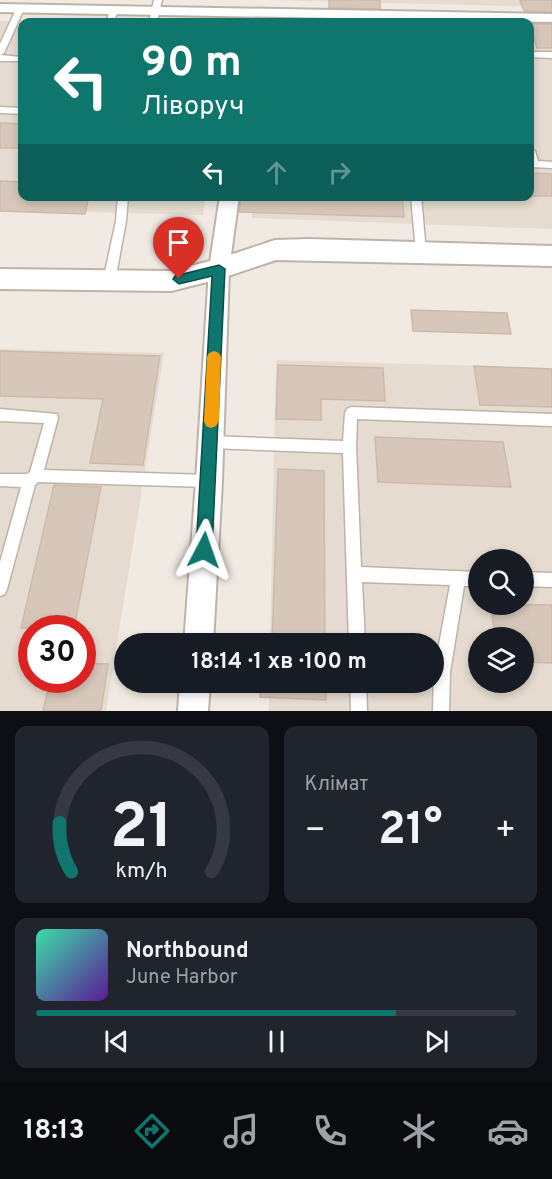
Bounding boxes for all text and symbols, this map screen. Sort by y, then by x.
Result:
text: 90 m [141,38,242,91]
icon: left [42,42,120,120]
text: Ліворуч [141,90,245,124]
icon: left [197,156,230,189]
icon: ahead [260,156,293,189]
icon: right [323,156,356,189]
pin [153,217,204,279]
icon: arrive [162,226,195,259]
position arrow [172,518,236,582]
map controls [468,549,534,693]
button: search [468,549,534,615]
speed limit sign: 30 [18,615,96,693]
button: layers [468,627,534,693]
text: 18:14 · 1 хв · 100 m [191,649,367,676]
text: Клімат [305,772,368,798]
text: 21 [110,791,173,870]
text: 21° [378,803,442,860]
text: − [305,811,326,853]
text: + [495,811,516,853]
text: km/h [116,858,168,885]
text: Northbound [126,938,249,965]
text: June Harbor [126,965,238,991]
icon: previous [100,1025,133,1058]
icon: pause [260,1025,293,1058]
icon: next [420,1025,453,1058]
icon: directions [131,1110,173,1152]
icon: music [220,1110,262,1152]
icon: phone [309,1110,351,1152]
icon: climate [398,1110,440,1152]
icon: car [487,1110,529,1152]
text: 18:13 [23,1114,85,1148]

